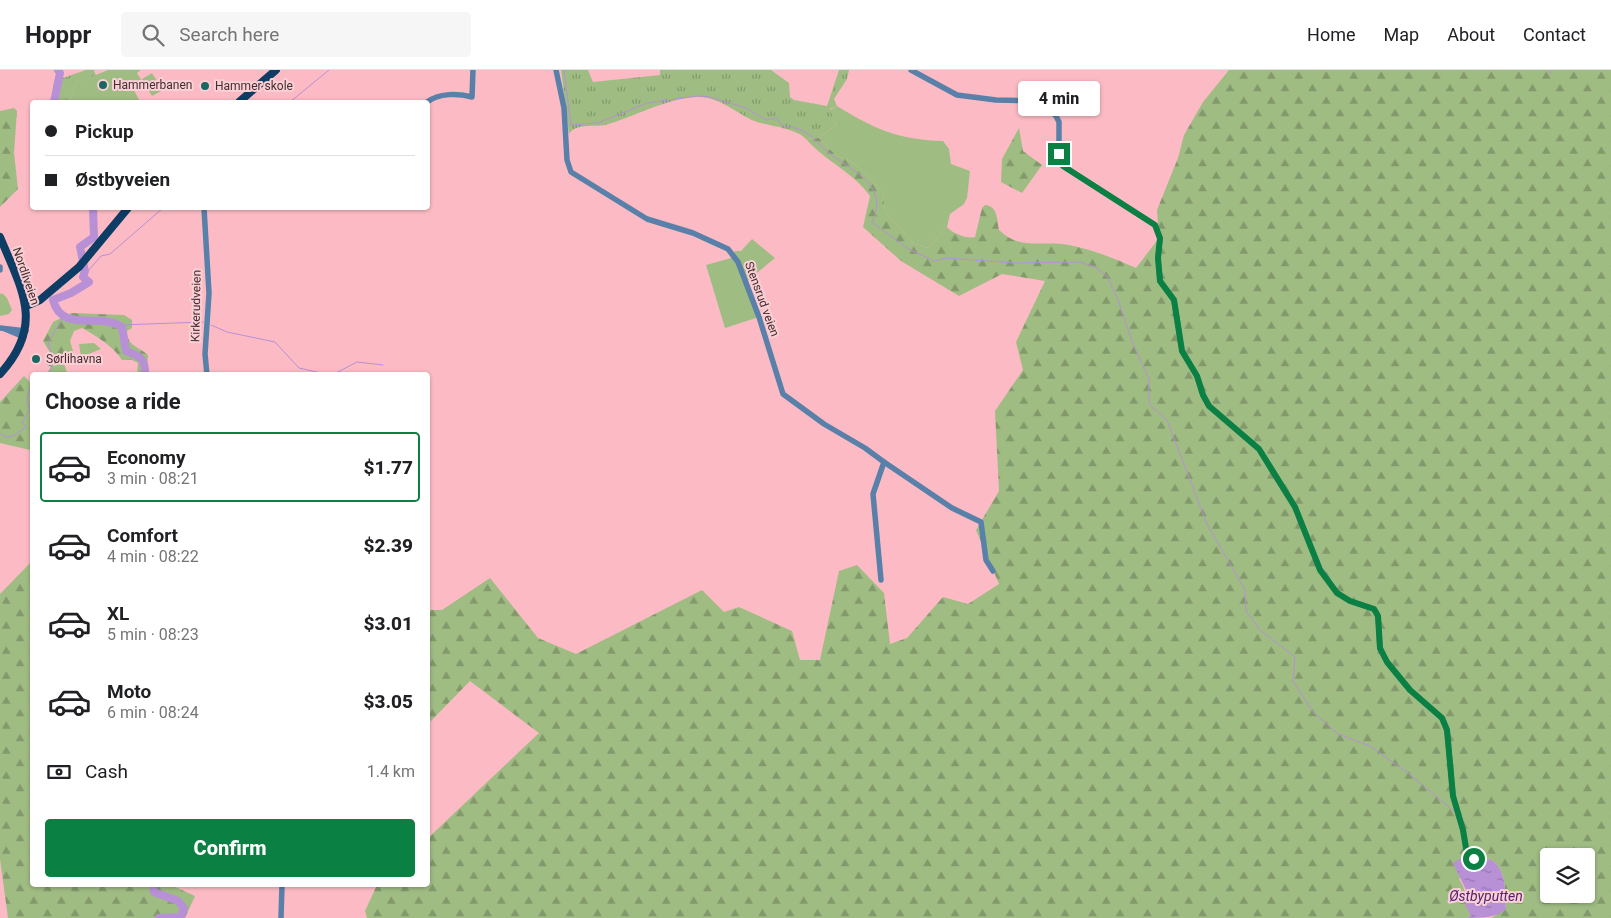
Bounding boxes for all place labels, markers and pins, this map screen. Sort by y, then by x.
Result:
place label: Hammerbanen [113,78,192,92]
marker: Hammerbanen [97,79,109,91]
place label: Hammer skole [215,79,293,93]
marker: Hammer skole [199,80,211,92]
place label: Sørlihavna [46,352,102,366]
marker: Sørlihavna [30,353,42,365]

